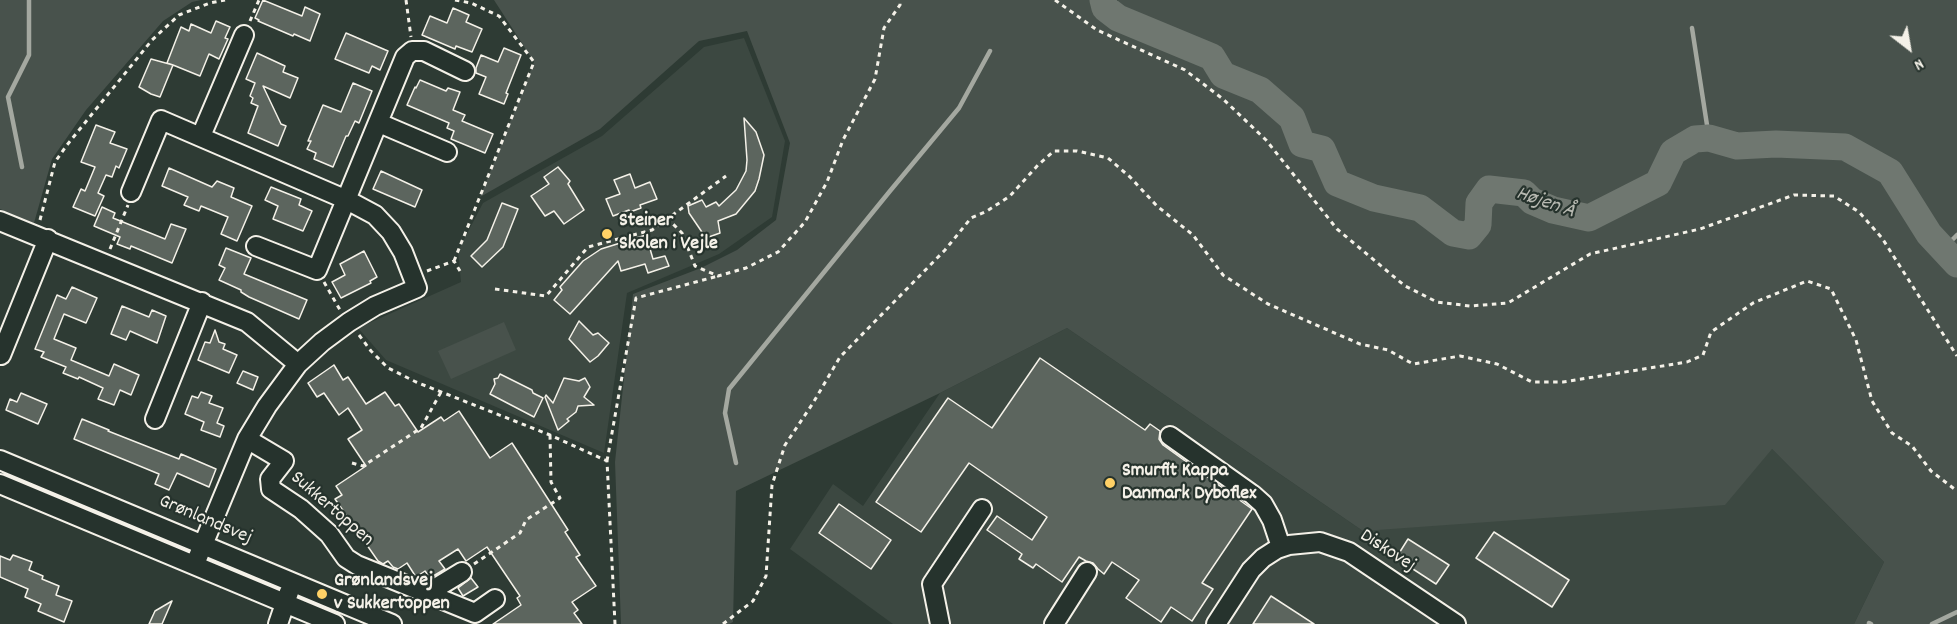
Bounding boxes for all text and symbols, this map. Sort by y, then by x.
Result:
north arrow [1879,18,1939,78]
text: N [1909,52,1928,76]
water label: Højen Å [1512,182,1578,226]
place label: Steiner Skolen i Vejle [619,210,718,257]
marker: Steiner Skolen i Vejle [600,227,614,241]
place label: Smurfit Kappa Danmark Dyboflex [1122,460,1256,507]
street label: Sukkertoppen [284,467,378,553]
marker: Smurfit Kappa Danmark Dyboflex [1103,476,1117,490]
street label: Grønlandsvej [155,491,255,551]
street label: Diskovej [1355,525,1419,579]
place label: Grønlandsvej v Sukkertoppen [334,570,450,617]
marker: Grønlandsvej v Sukkertoppen [315,587,329,601]

